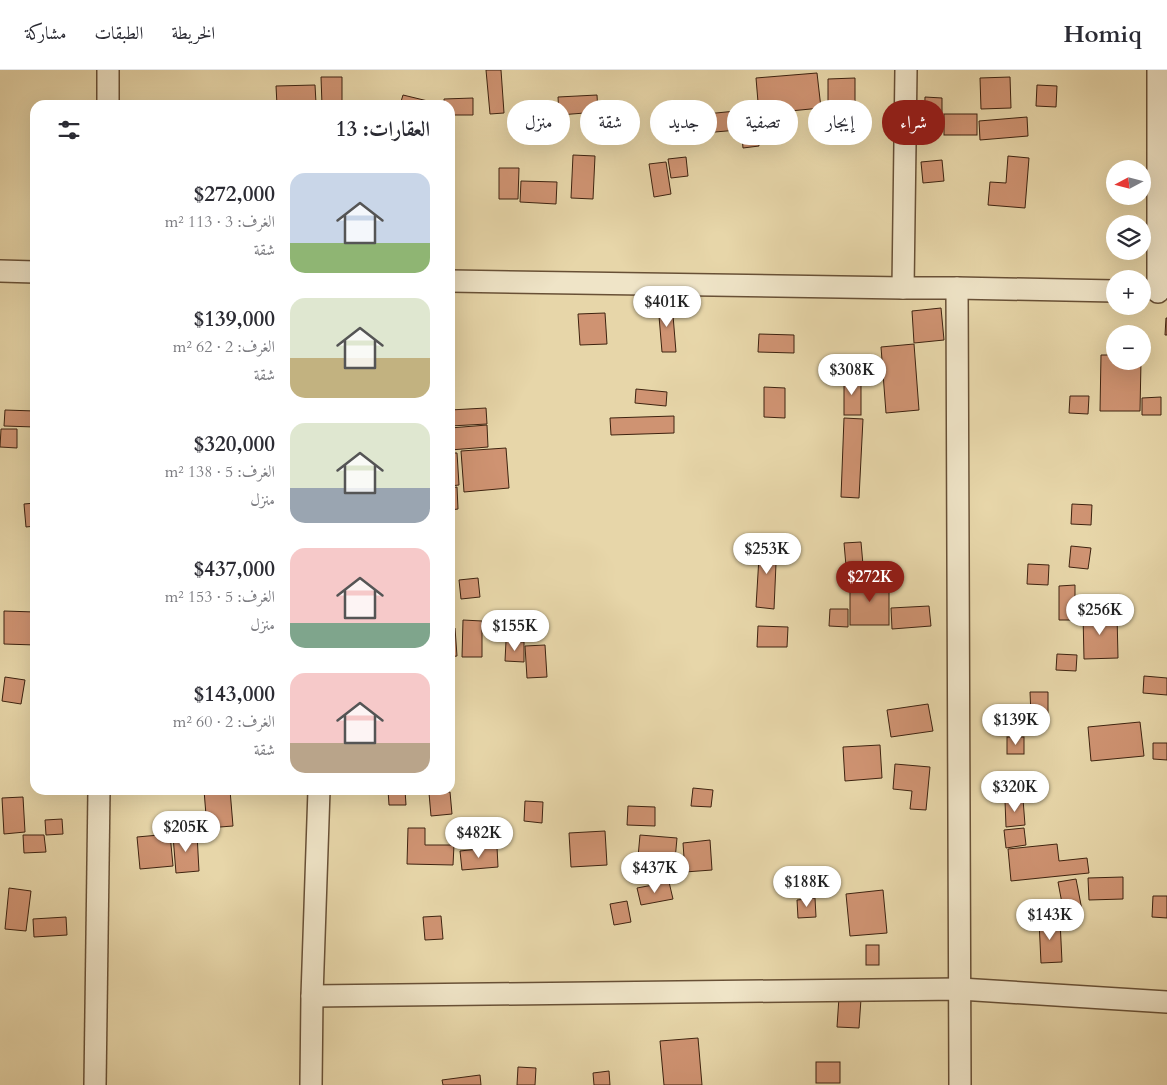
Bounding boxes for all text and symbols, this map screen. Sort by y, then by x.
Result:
text: Homiq [1063,18,1142,51]
text: مشاركة [25,21,66,46]
text: الطبقات [94,21,143,46]
text: الخريطة [171,21,215,46]
chip: منزل [507,100,570,145]
chip: شقة [580,100,640,145]
chip: جديد [650,100,717,145]
chip: تصفية [727,100,798,145]
chip: إيجار [808,100,872,145]
chip: شراء [882,100,945,145]
text: العقارات: 13 [336,115,430,144]
icon: filters [55,116,83,144]
north arrow [1106,160,1151,205]
map controls [1106,160,1151,370]
text: $272,000 [194,180,275,209]
icon: home [330,193,390,253]
text: الغرف: 3 · 113 m² [165,211,275,233]
button: layers [1106,215,1151,260]
text: شقة [254,239,275,261]
button: + [1106,270,1151,315]
pin: $401K [632,286,702,328]
text: $401K [644,291,690,313]
text: $139,000 [194,305,275,334]
icon: home [330,318,390,378]
button: − [1106,325,1151,370]
text: الغرف: 2 · 62 m² [173,336,275,358]
pin: $308K [817,354,887,396]
text: $308K [829,359,875,381]
text: شقة [254,364,275,386]
text: $320,000 [194,430,275,459]
icon: home [330,443,390,503]
text: الغرف: 5 · 138 m² [165,461,275,483]
text: منزل [250,489,275,511]
pin: $253K [732,532,802,575]
text: $253K [744,538,790,560]
text: $437,000 [194,555,275,584]
pin: $272K [835,560,905,603]
text: $272K [847,566,893,588]
icon: home [330,568,390,628]
text: الغرف: 5 · 153 m² [165,586,275,608]
pin: $256K [1065,594,1135,636]
text: $256K [1077,599,1123,621]
pin: $155K [480,610,550,652]
text: منزل [250,614,275,636]
text: $155K [492,615,538,637]
text: $143,000 [194,680,275,709]
icon: home [330,693,390,753]
pin: $139K [981,704,1051,746]
text: $139K [993,709,1039,731]
text: الغرف: 2 · 60 m² [173,711,275,733]
text: شقة [254,739,275,761]
pin: $320K [980,770,1050,813]
text: $320K [992,776,1038,798]
pin: $205K [151,810,221,853]
text: $205K [163,816,209,838]
pin: $482K [444,816,514,859]
text: $482K [456,822,502,844]
pin: $437K [620,852,690,894]
text: $437K [632,857,678,879]
pin: $188K [772,866,842,908]
text: $188K [784,871,830,893]
pin: $143K [1015,898,1085,941]
text: $143K [1027,904,1073,926]

